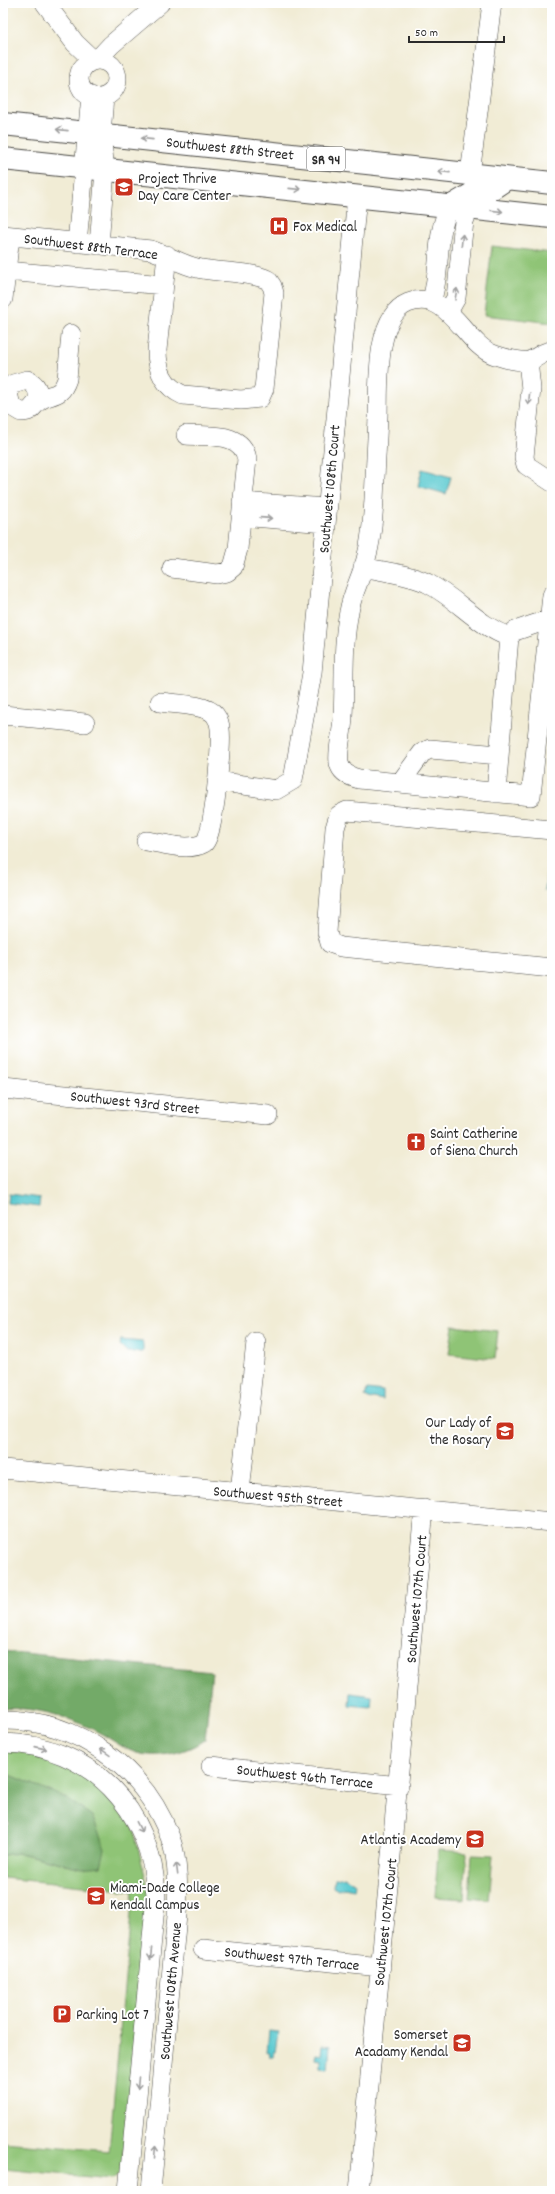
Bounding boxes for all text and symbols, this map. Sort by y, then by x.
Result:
scale bar [409,18,504,44]
text: 50 m [415,25,438,42]
one-way arrow [56,127,69,134]
street label: Southwest 88th Street [165,132,295,168]
one-way arrow [141,136,154,143]
road number: SR 94 [307,147,345,171]
one-way arrow [438,168,451,175]
place label: Project Thrive Day Care Center [138,169,231,208]
school or university icon: Project Thrive Day Care Center [113,176,135,198]
one-way arrow [288,186,301,193]
one-way arrow [490,207,503,215]
hospital icon: Fox Medical [268,215,290,237]
place label: Fox Medical [293,217,358,239]
street label: Southwest 88th Terrace [22,229,159,267]
one-way arrow [458,234,466,247]
one-way arrow [452,288,460,301]
one-way arrow [526,392,533,405]
street label: Southwest 108th Court [314,424,348,554]
one-way arrow [259,514,272,522]
street label: Southwest 93rd Street [69,1086,201,1122]
place label: Saint Catherine of Siena Church [430,1124,518,1163]
church icon: Saint Catherine of Siena Church [405,1131,427,1153]
place label: Our Lady of the Rosary [425,1413,492,1452]
school or university icon: Our Lady of the Rosary [494,1420,516,1442]
street label: Southwest 95th Street [212,1481,344,1515]
street label: Southwest 107th Court [401,1534,435,1664]
one-way arrow [35,1745,48,1753]
one-way arrow [100,1748,111,1756]
street label: Southwest 96th Terrace [235,1760,375,1796]
one-way arrow [136,1820,143,1832]
school or university icon: Atlantis Academy [464,1828,486,1850]
place label: Atlantis Academy [360,1830,462,1852]
street label: Southwest 107th Court [369,1857,405,1987]
one-way arrow [173,1863,180,1876]
place label: Miami-Dade College Kendall Campus [110,1878,220,1917]
school or university icon: Miami-Dade College Kendall Campus [85,1885,107,1907]
street label: Southwest 108th Avenue [155,1921,189,2061]
street label: Southwest 97th Terrace [223,1942,361,1978]
one-way arrow [147,1947,155,1960]
parking icon: Parking Lot 7 [51,2003,73,2025]
place label: Parking Lot 7 [76,2005,149,2027]
place label: Somerset Acadamy Kendal [355,2025,448,2064]
school or university icon: Somerset Acadamy Kendal [451,2032,473,2054]
one-way arrow [135,2076,142,2089]
one-way arrow [151,2146,158,2159]

